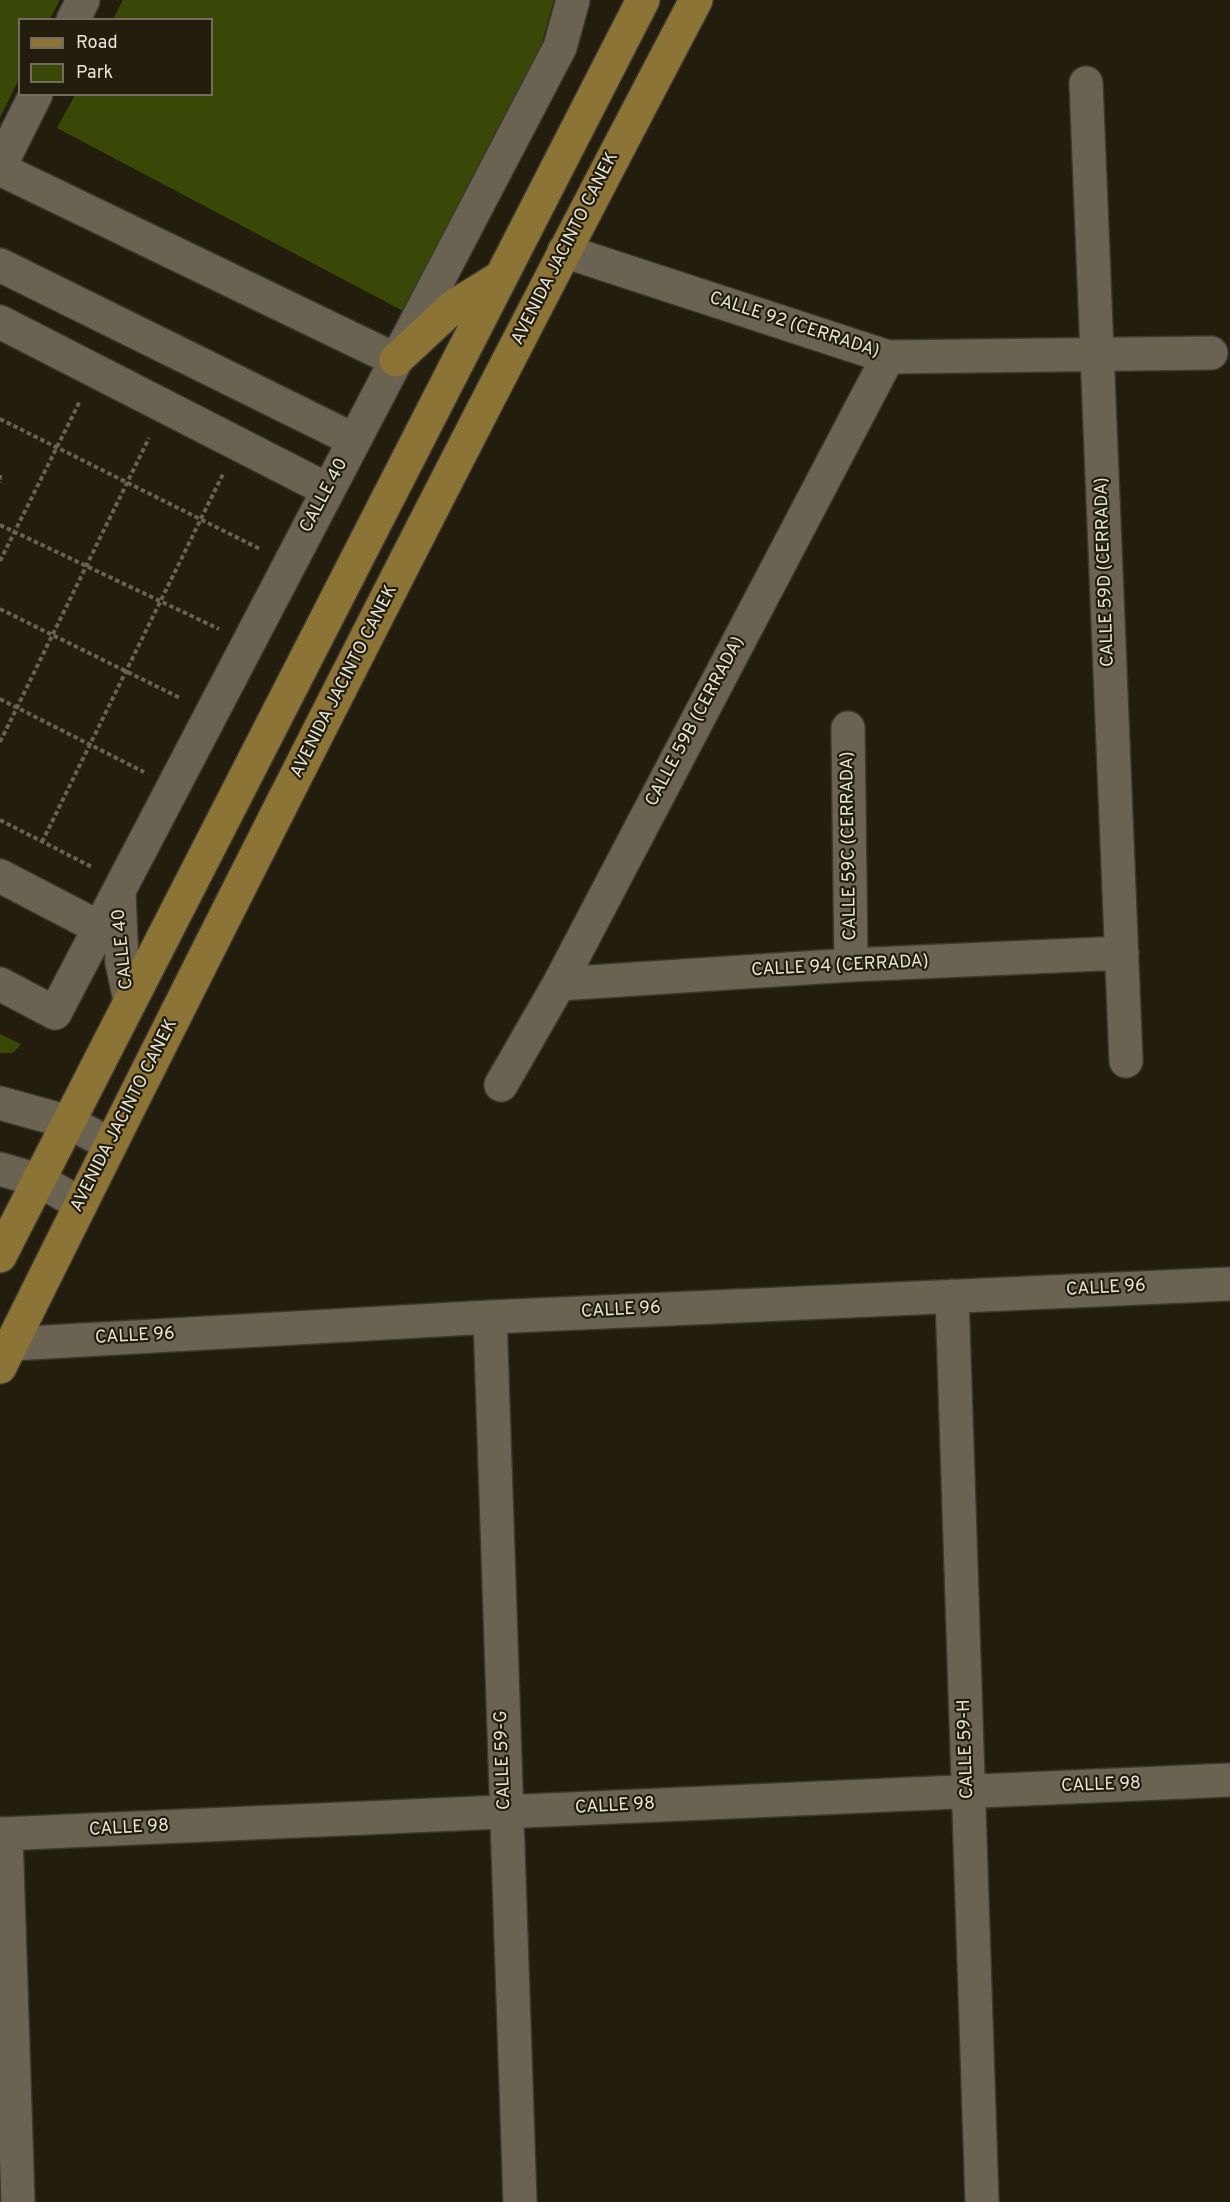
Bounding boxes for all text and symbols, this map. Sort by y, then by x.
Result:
legend [18,18,213,96]
text: Road [76,32,118,55]
text: Park [76,62,113,85]
street label: AVENIDA JACINTO CANEK [508,149,624,349]
street label: CALLE 92 (CERRADA) [706,288,882,364]
street label: CALLE 40 [296,455,354,537]
street label: CALLE 59D (CERRADA) [1092,477,1120,667]
street label: AVENIDA JACINTO CANEK [287,582,403,782]
street label: CALLE 59B (CERRADA) [642,633,750,811]
street label: CALLE 59C (CERRADA) [838,751,862,941]
street label: CALLE 40 [109,908,139,990]
street label: CALLE 94 (CERRADA) [751,952,929,982]
street label: AVENIDA JACINTO CANEK [67,1016,183,1216]
street label: CALLE 96 [1066,1276,1146,1302]
street label: CALLE 96 [581,1298,661,1324]
street label: CALLE 96 [95,1324,175,1350]
street label: CALLE 59-H [954,1699,980,1799]
street label: CALLE 59-G [491,1710,517,1810]
street label: CALLE 98 [1061,1774,1141,1798]
street label: CALLE 98 [574,1794,656,1820]
street label: CALLE 98 [88,1816,170,1842]

